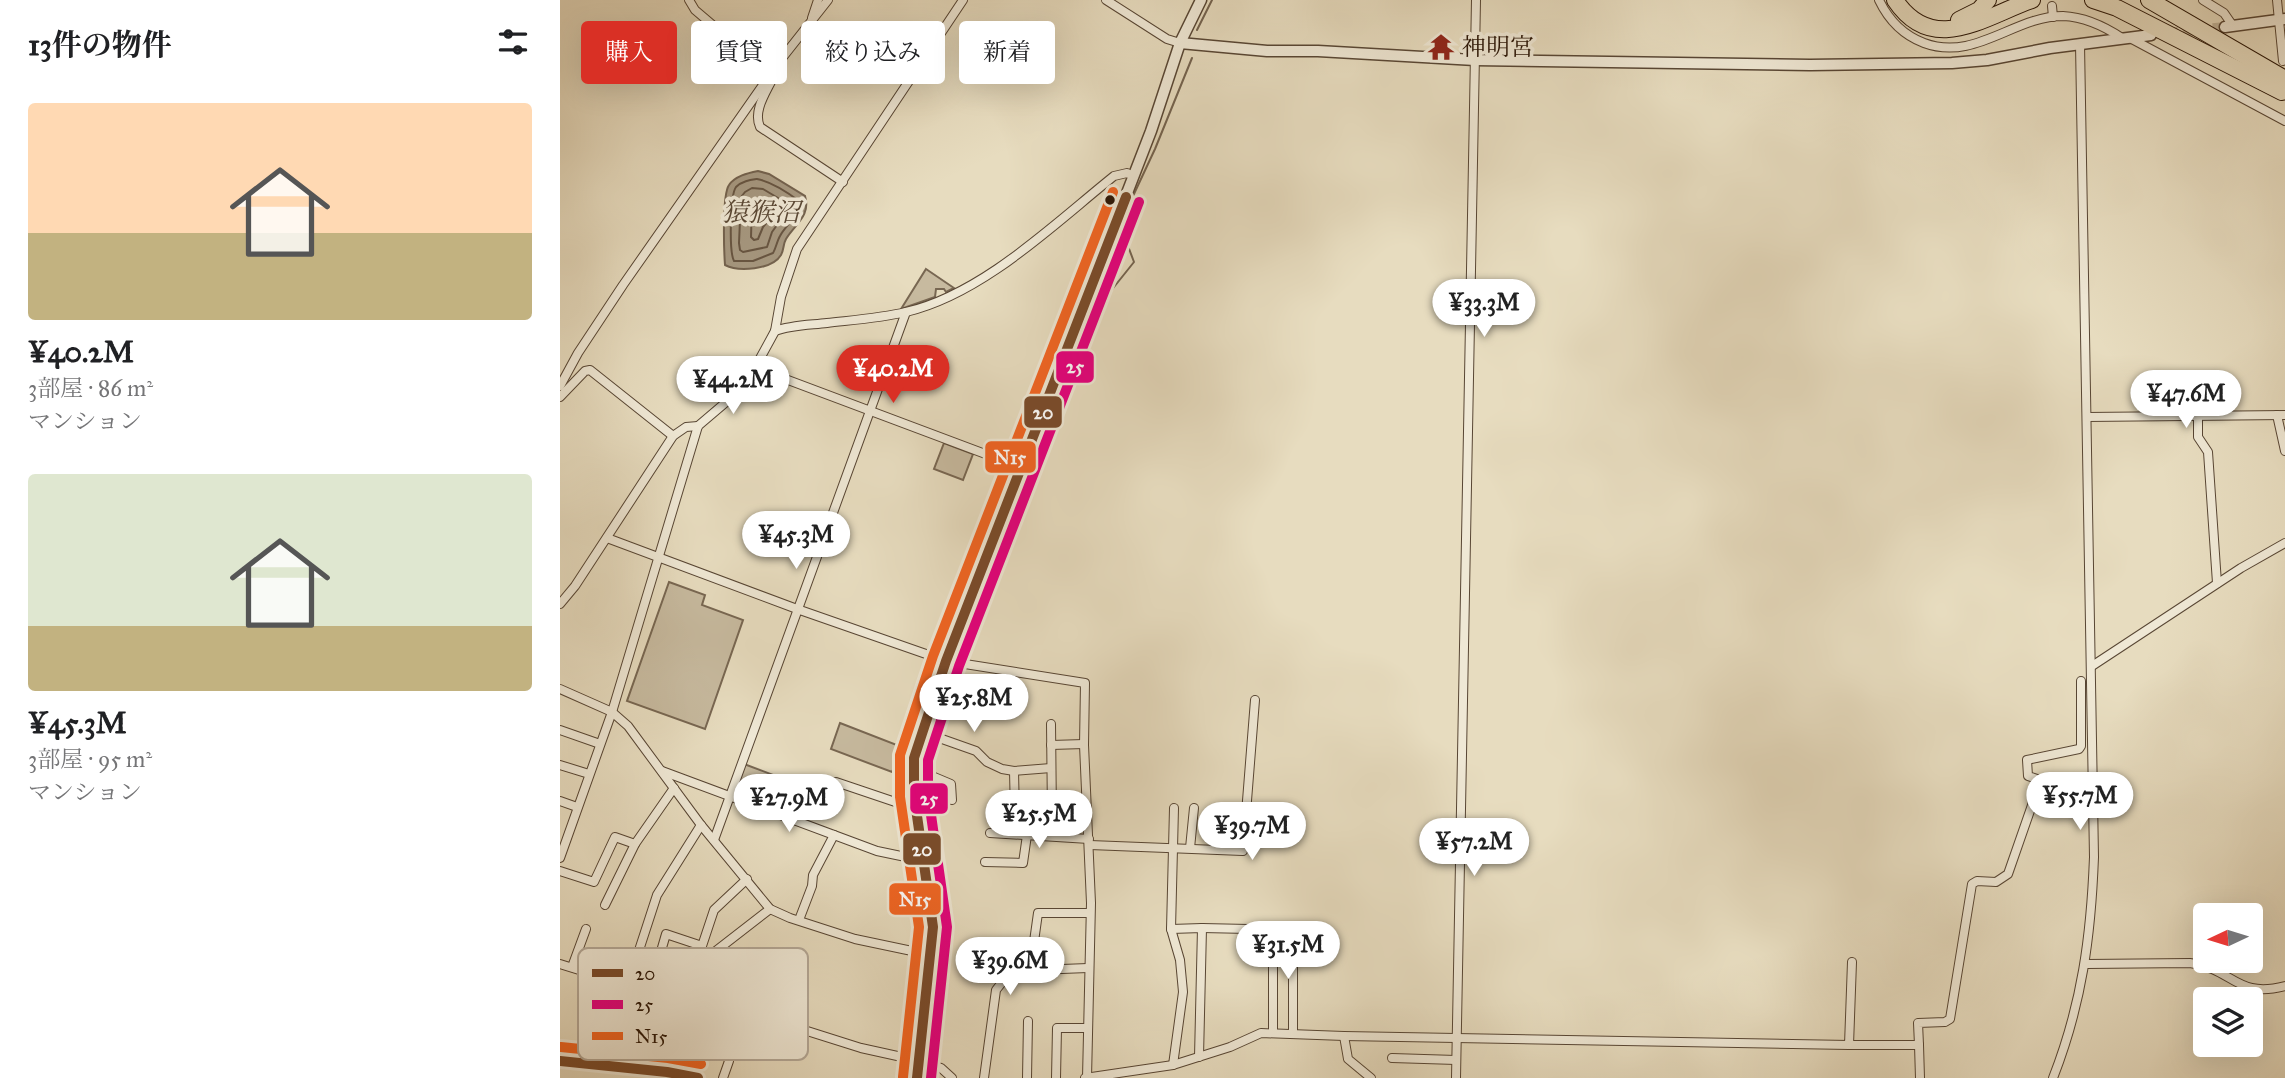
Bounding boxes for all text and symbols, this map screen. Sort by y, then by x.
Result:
chip: 購入 [581,21,677,84]
chip: 賃貸 [691,21,787,84]
chip: 絞り込み [801,21,945,84]
chip: 新着 [959,21,1055,84]
icon: filters [494,23,532,61]
text: 13件の物件 [28,27,172,63]
temple icon: 神明宮 [1426,32,1456,62]
place label: 神明宮 [1462,32,1534,62]
icon: home [217,149,343,275]
unlabelled marker [1103,193,1117,207]
water label: 猿猴沼 [722,196,804,228]
pin: ¥33.3M [1427,280,1541,339]
text: ¥33.3M [1448,288,1520,316]
text: ¥40.2M [28,334,134,370]
pin: ¥40.2M [836,346,950,405]
line badge: 25 [1055,350,1095,384]
text: ¥40.2M [852,354,934,382]
text: 25 [1066,355,1084,378]
pin: ¥44.2M [676,356,790,416]
text: ¥44.2M [692,365,774,393]
pin: ¥47.6M [2129,370,2243,430]
text: 3部屋 · 86 m² [28,374,153,402]
text: ¥47.6M [2146,379,2226,407]
line badge: 20 [1023,395,1063,429]
text: 20 [1033,401,1053,424]
text: マンション [28,407,142,435]
line badge: N15 [984,440,1037,474]
text: N15 [994,446,1026,469]
pin: ¥45.3M [739,512,853,571]
icon: home [217,520,343,646]
text: ¥45.3M [758,520,834,548]
pin: ¥25.8M [917,674,1031,734]
text: ¥25.8M [935,683,1013,711]
text: ¥45.3M [28,705,127,741]
text: 3部屋 · 95 m² [28,745,152,773]
pin: ¥55.7M [2023,772,2137,832]
pin: ¥27.9M [732,774,846,834]
text: マンション [28,778,142,806]
text: ¥55.7M [2042,781,2118,809]
line badge: 25 [909,782,949,815]
text: ¥27.9M [750,783,828,811]
text: 25 [920,787,938,810]
pin: ¥25.5M [982,790,1096,850]
text: ¥25.5M [1001,799,1077,827]
pin: ¥39.7M [1195,802,1309,862]
text: ¥39.7M [1214,811,1290,839]
pin: ¥57.2M [1417,818,1531,878]
text: ¥57.2M [1435,827,1513,855]
line badge: 20 [902,832,942,866]
text: 20 [912,838,932,861]
line badge: N15 [888,882,942,916]
text: N15 [899,888,931,911]
north arrow [2193,903,2263,973]
map controls [2193,903,2263,1057]
pin: ¥31.5M [1231,922,1345,981]
text: ¥31.5M [1252,930,1324,958]
pin: ¥39.6M [953,937,1067,997]
text: ¥39.6M [972,946,1048,974]
legend [578,948,808,1060]
text: 20 [635,962,655,985]
button: layers [2193,987,2263,1057]
text: 25 [635,993,653,1016]
text: N15 [635,1025,667,1048]

